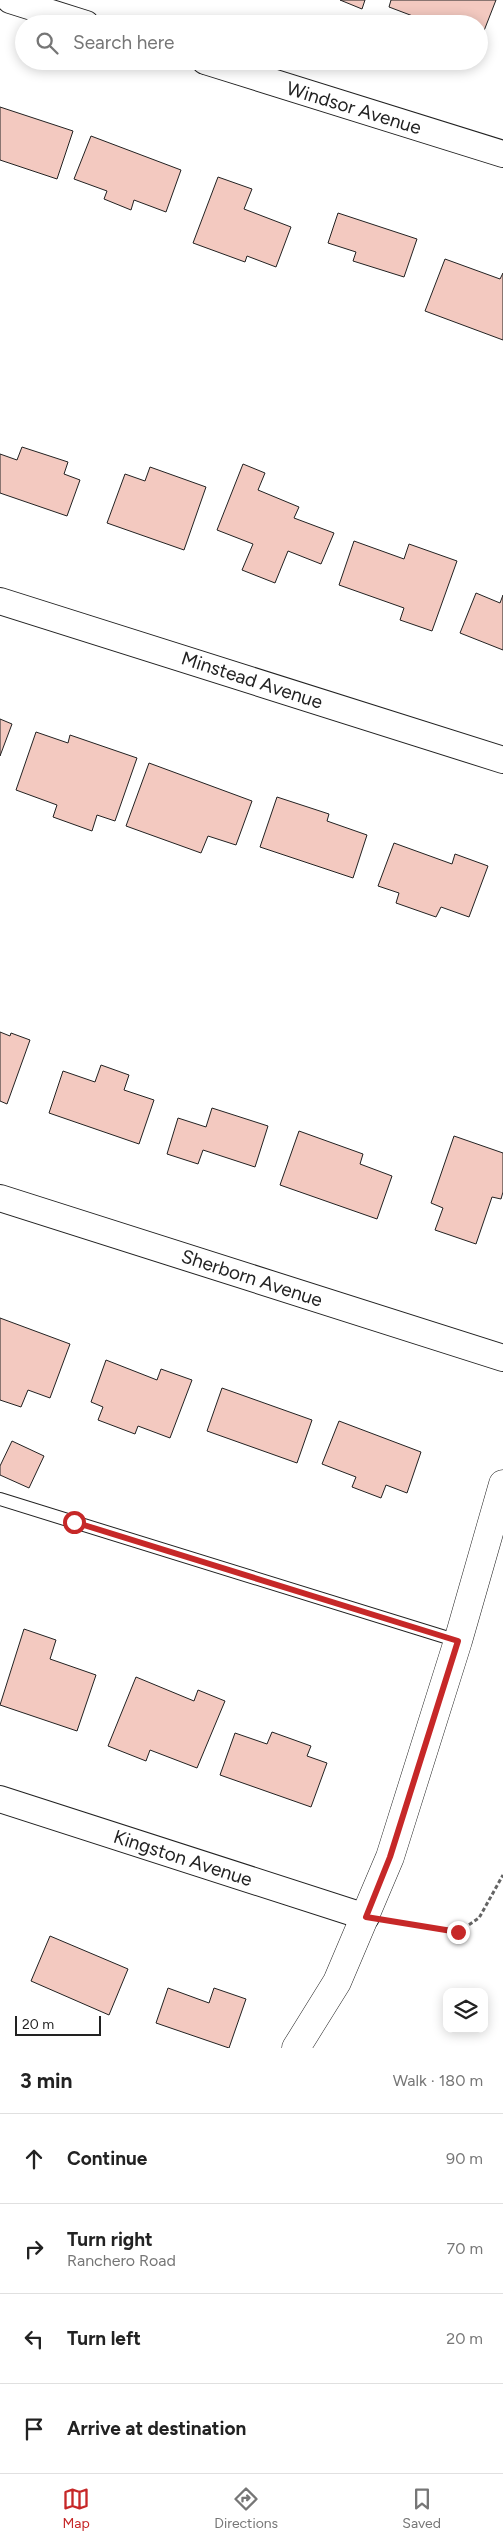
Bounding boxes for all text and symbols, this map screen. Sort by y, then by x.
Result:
search box [15,15,488,70]
icon: search [33,29,61,57]
text: Search here [73,31,175,54]
street label: Windsor Avenue [284,77,424,139]
street label: Minstead Avenue [178,646,326,714]
street label: Sherborn Avenue [178,1244,326,1312]
route start [63,1511,86,1534]
street label: Kingston Avenue [111,1825,255,1891]
route end [447,1921,470,1944]
map controls [443,1988,488,2033]
button: layers [443,1988,488,2033]
scale bar [15,2013,101,2036]
text: 20 m [22,2016,54,2033]
text: 3 min [20,2068,72,2093]
text: Walk · 180 m [393,2071,483,2090]
icon: ahead [20,2145,48,2173]
text: Continue [67,2147,147,2170]
text: 90 m [446,2149,483,2168]
text: Turn right [67,2228,153,2251]
icon: right [20,2235,48,2263]
text: 70 m [447,2239,483,2258]
text: Ranchero Road [67,2251,176,2270]
icon: left [20,2325,48,2353]
text: Turn left [67,2327,141,2350]
text: 20 m [446,2329,483,2348]
icon: arrive [20,2415,48,2443]
text: Arrive at destination [67,2417,246,2440]
tab: Map [62,2485,90,2532]
tab: Directions [214,2485,278,2532]
tab: Saved [402,2485,441,2532]

